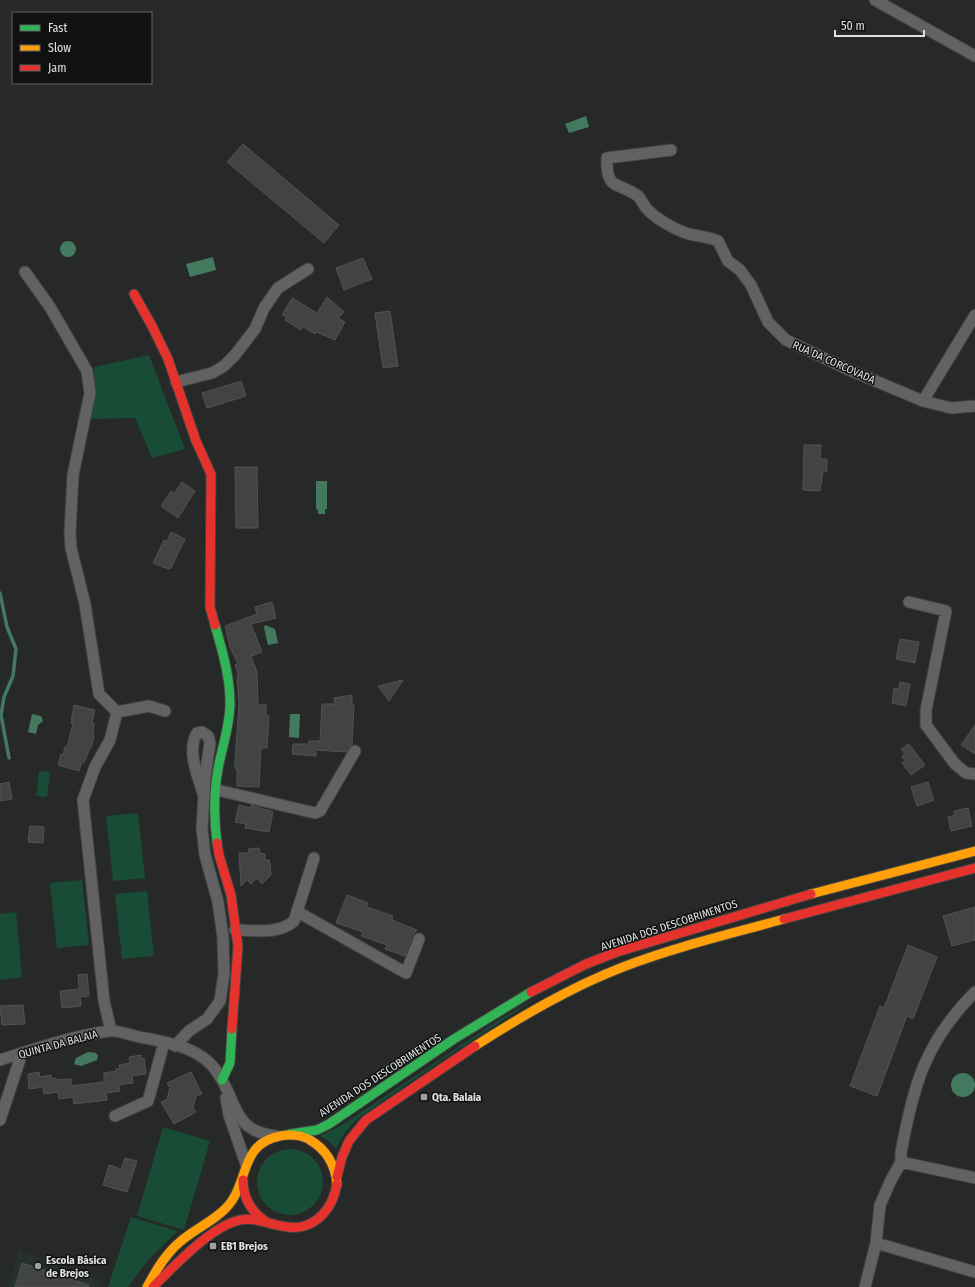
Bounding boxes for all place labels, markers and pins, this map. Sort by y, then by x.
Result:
place label: Qta. Balaia [432,1091,482,1104]
marker: Qta. Balaia [419,1092,429,1102]
place label: EB1 Brejos [221,1240,268,1253]
marker: EB1 Brejos [208,1241,218,1251]
place label: Escola Básica de Brejos [46,1254,107,1280]
marker: Escola Básica de Brejos [33,1261,43,1271]

